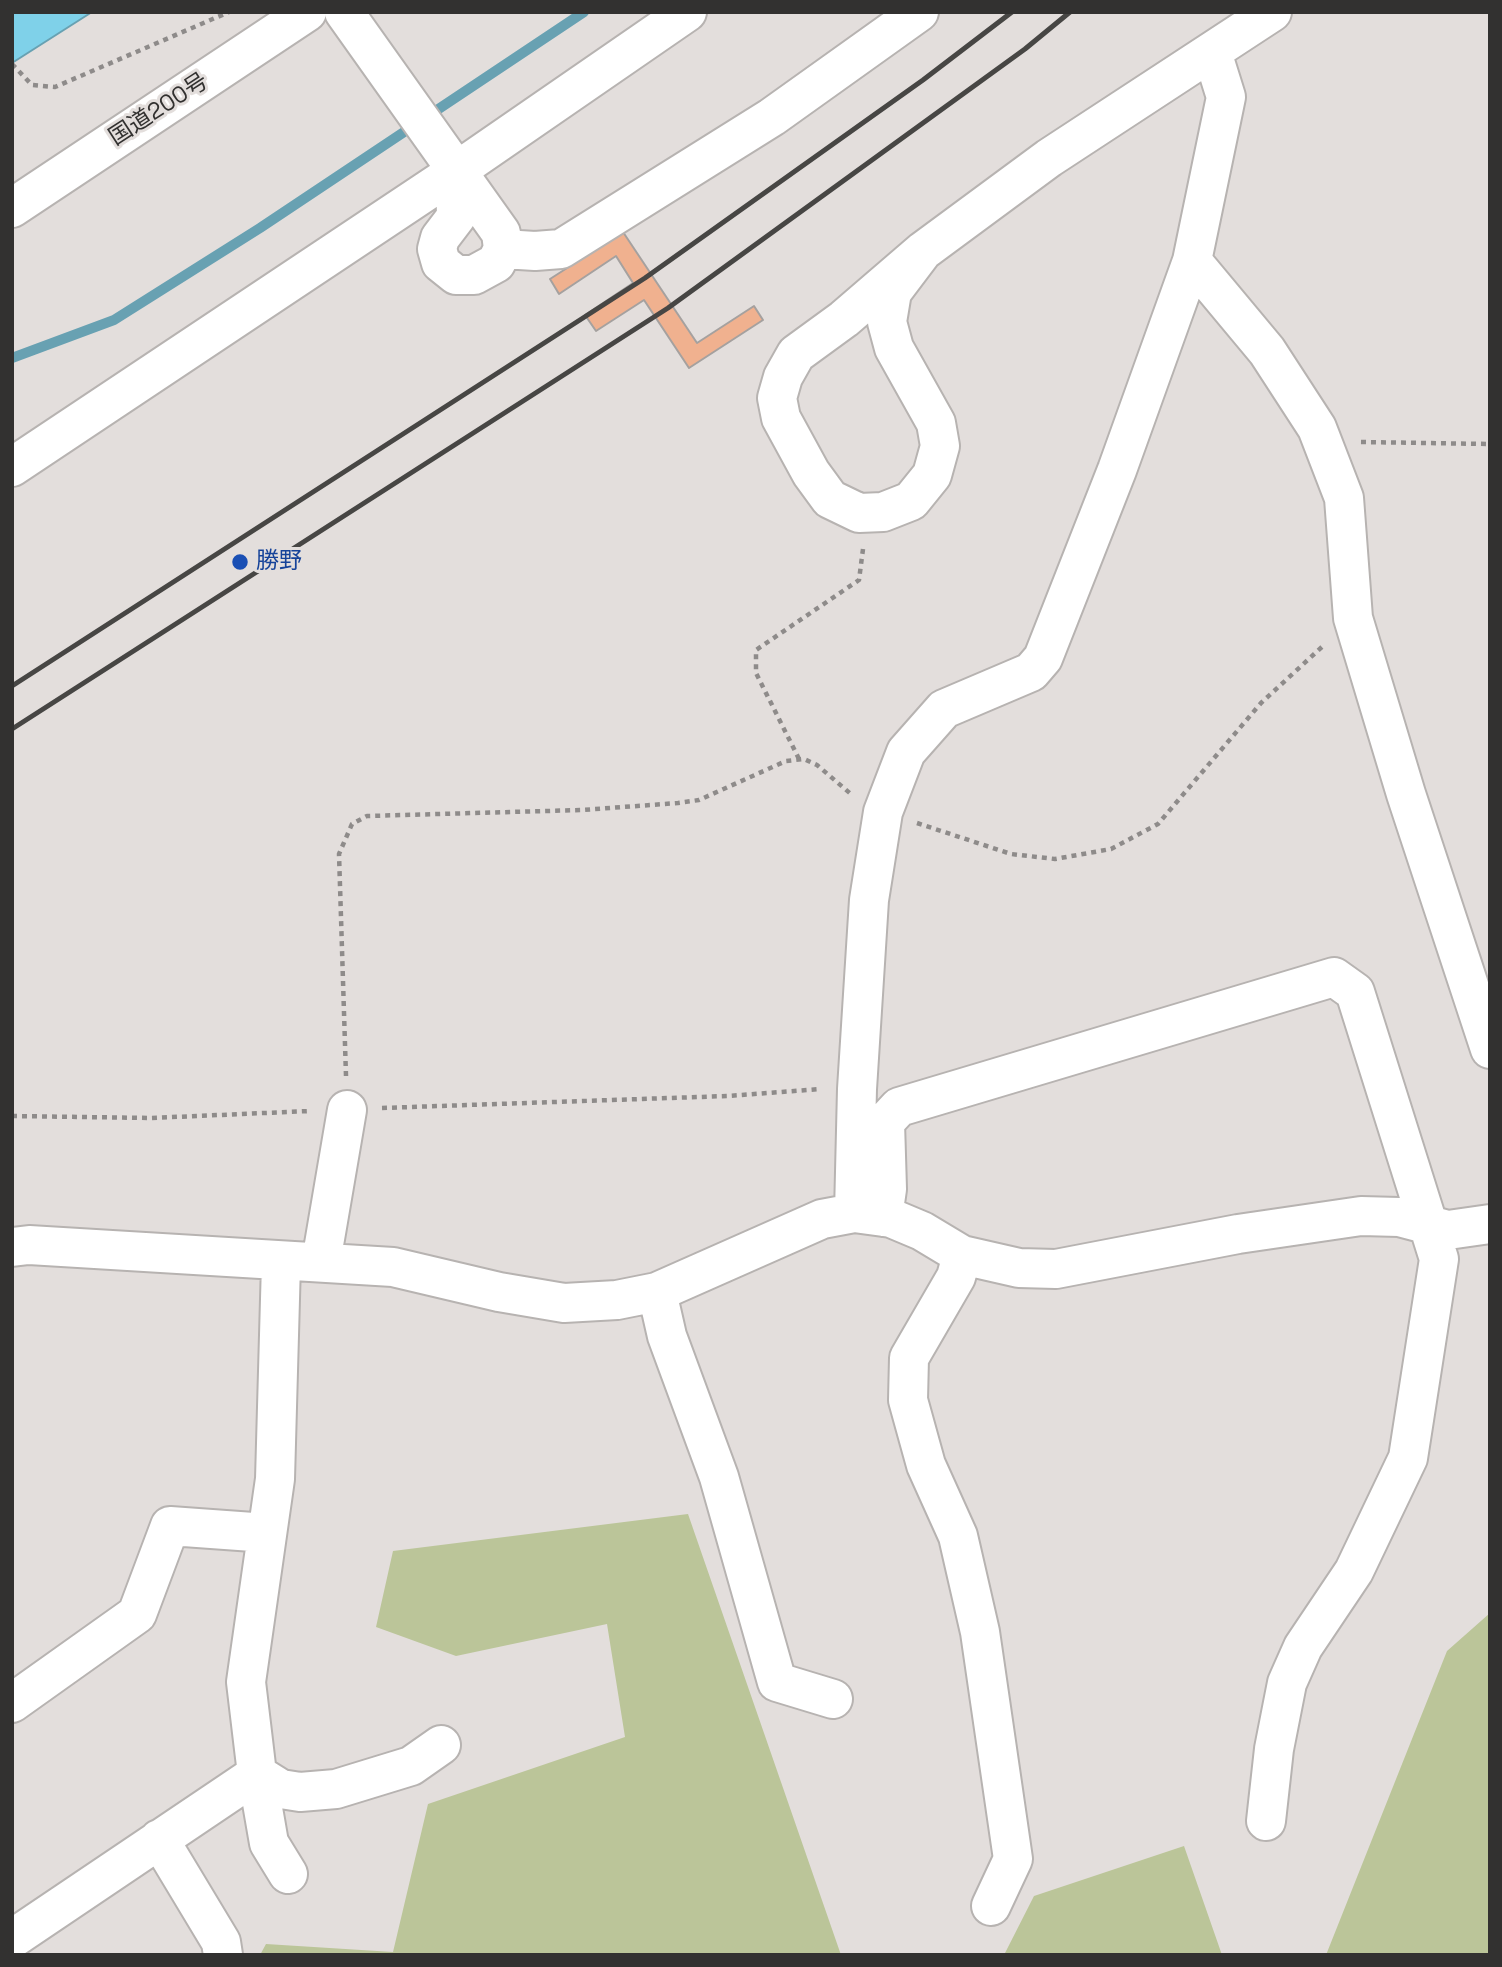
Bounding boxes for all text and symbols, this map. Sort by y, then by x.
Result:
street label: 国道200号 [104,68,214,152]
place label: 勝野 [256,548,302,576]
marker: 勝野 [230,552,250,572]

